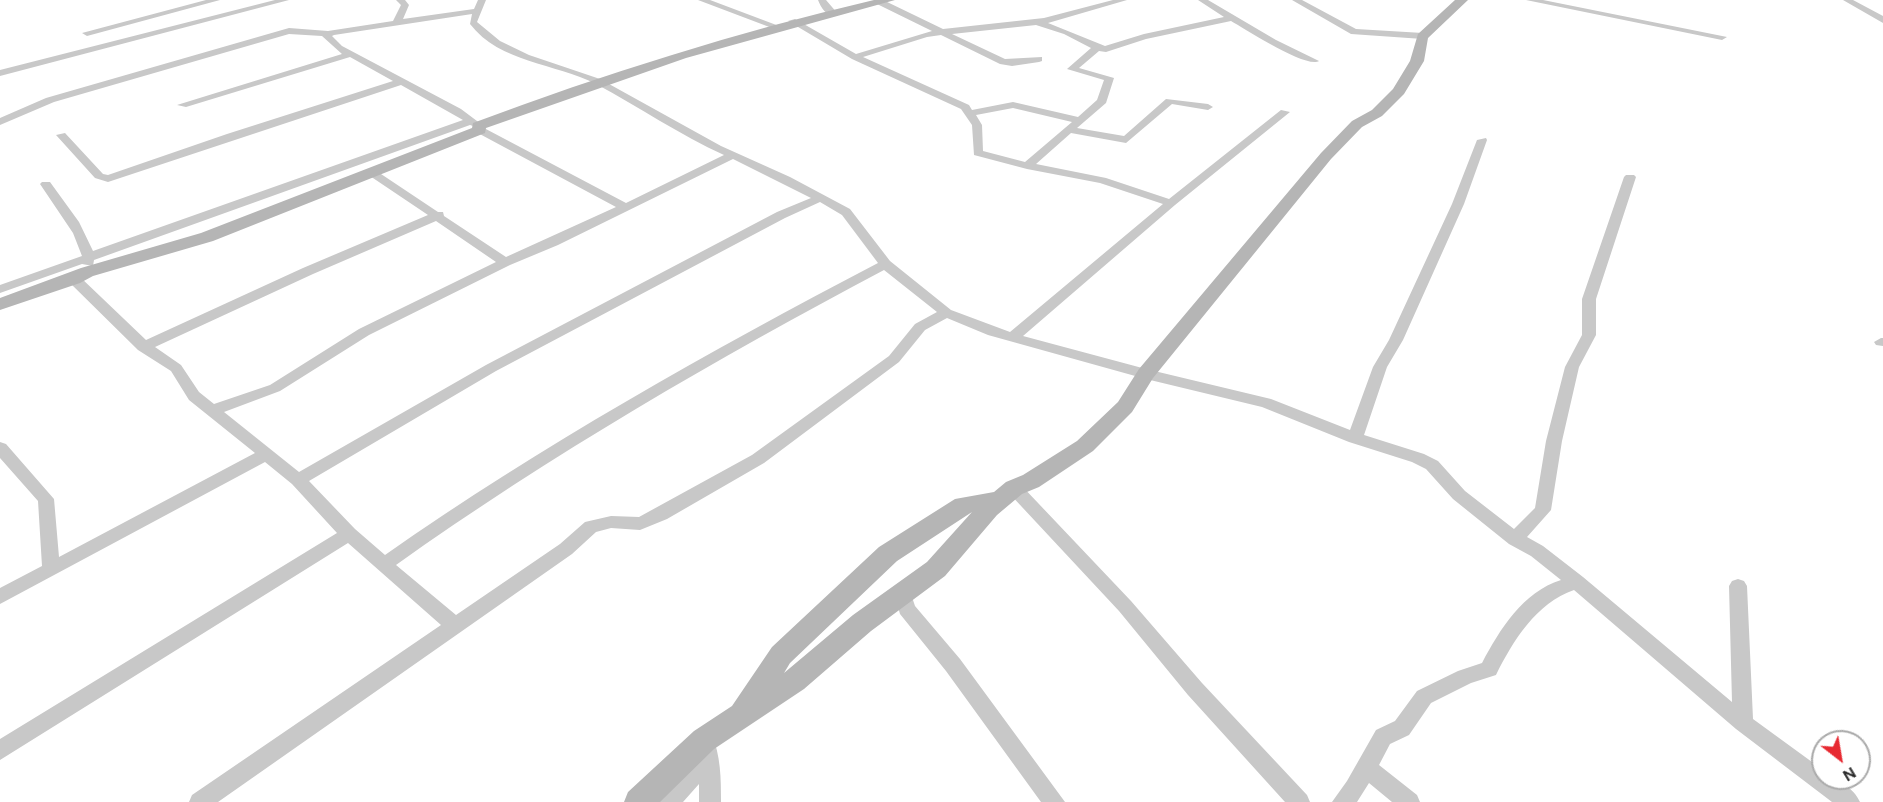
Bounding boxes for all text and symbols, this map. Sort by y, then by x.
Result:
north arrow [1811,730,1871,790]
text: N [1839,762,1860,786]

